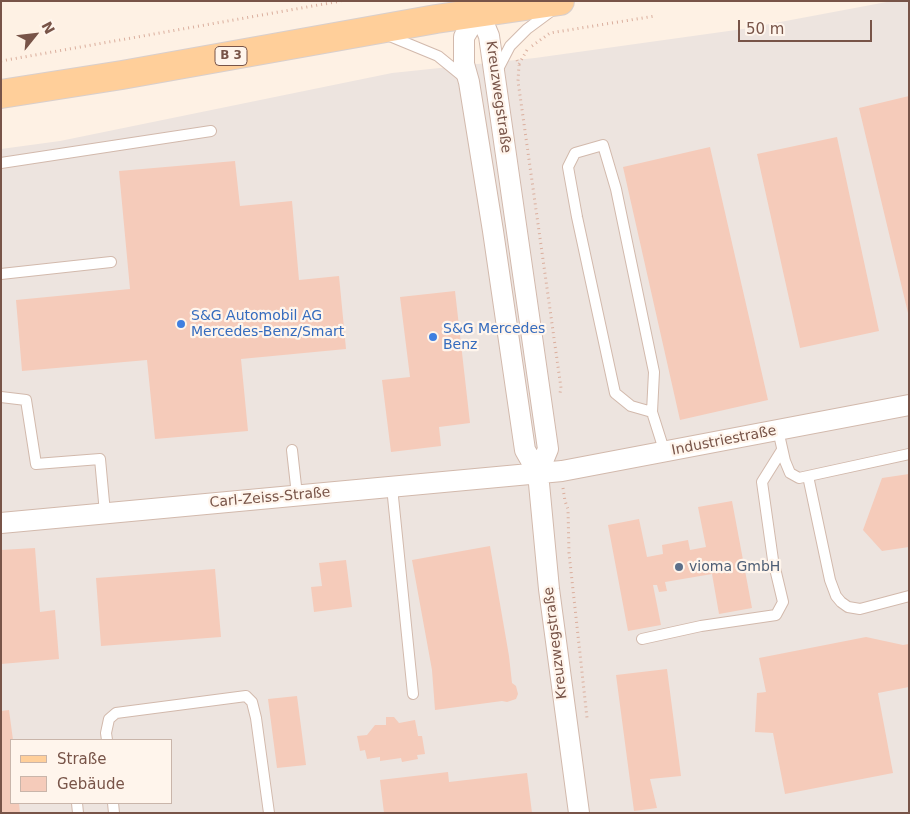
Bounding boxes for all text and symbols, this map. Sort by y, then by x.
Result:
north arrow [10,10,60,60]
scale bar [740,10,874,42]
text: N [38,19,58,37]
text: 50 m [746,20,784,38]
street label: Kreuzwegstraße [482,40,514,154]
road number: B 3 [215,46,247,66]
place label: S&G Automobil AG Mercedes-Benz/Smart [191,308,344,341]
marker: S&G Automobil AG Mercedes-Benz/Smart [175,318,187,330]
place label: S&G Mercedes Benz [443,321,545,354]
marker: S&G Mercedes Benz [427,331,439,343]
street label: Industriestraße [670,423,778,459]
street label: Carl-Zeiss-Straße [209,484,331,512]
place label: vioma GmbH [689,559,780,575]
marker: vioma GmbH [673,561,685,573]
street label: Kreuzwegstraße [541,586,571,700]
legend [10,739,172,804]
text: Straße [57,750,106,768]
text: Gebäude [57,775,125,793]

